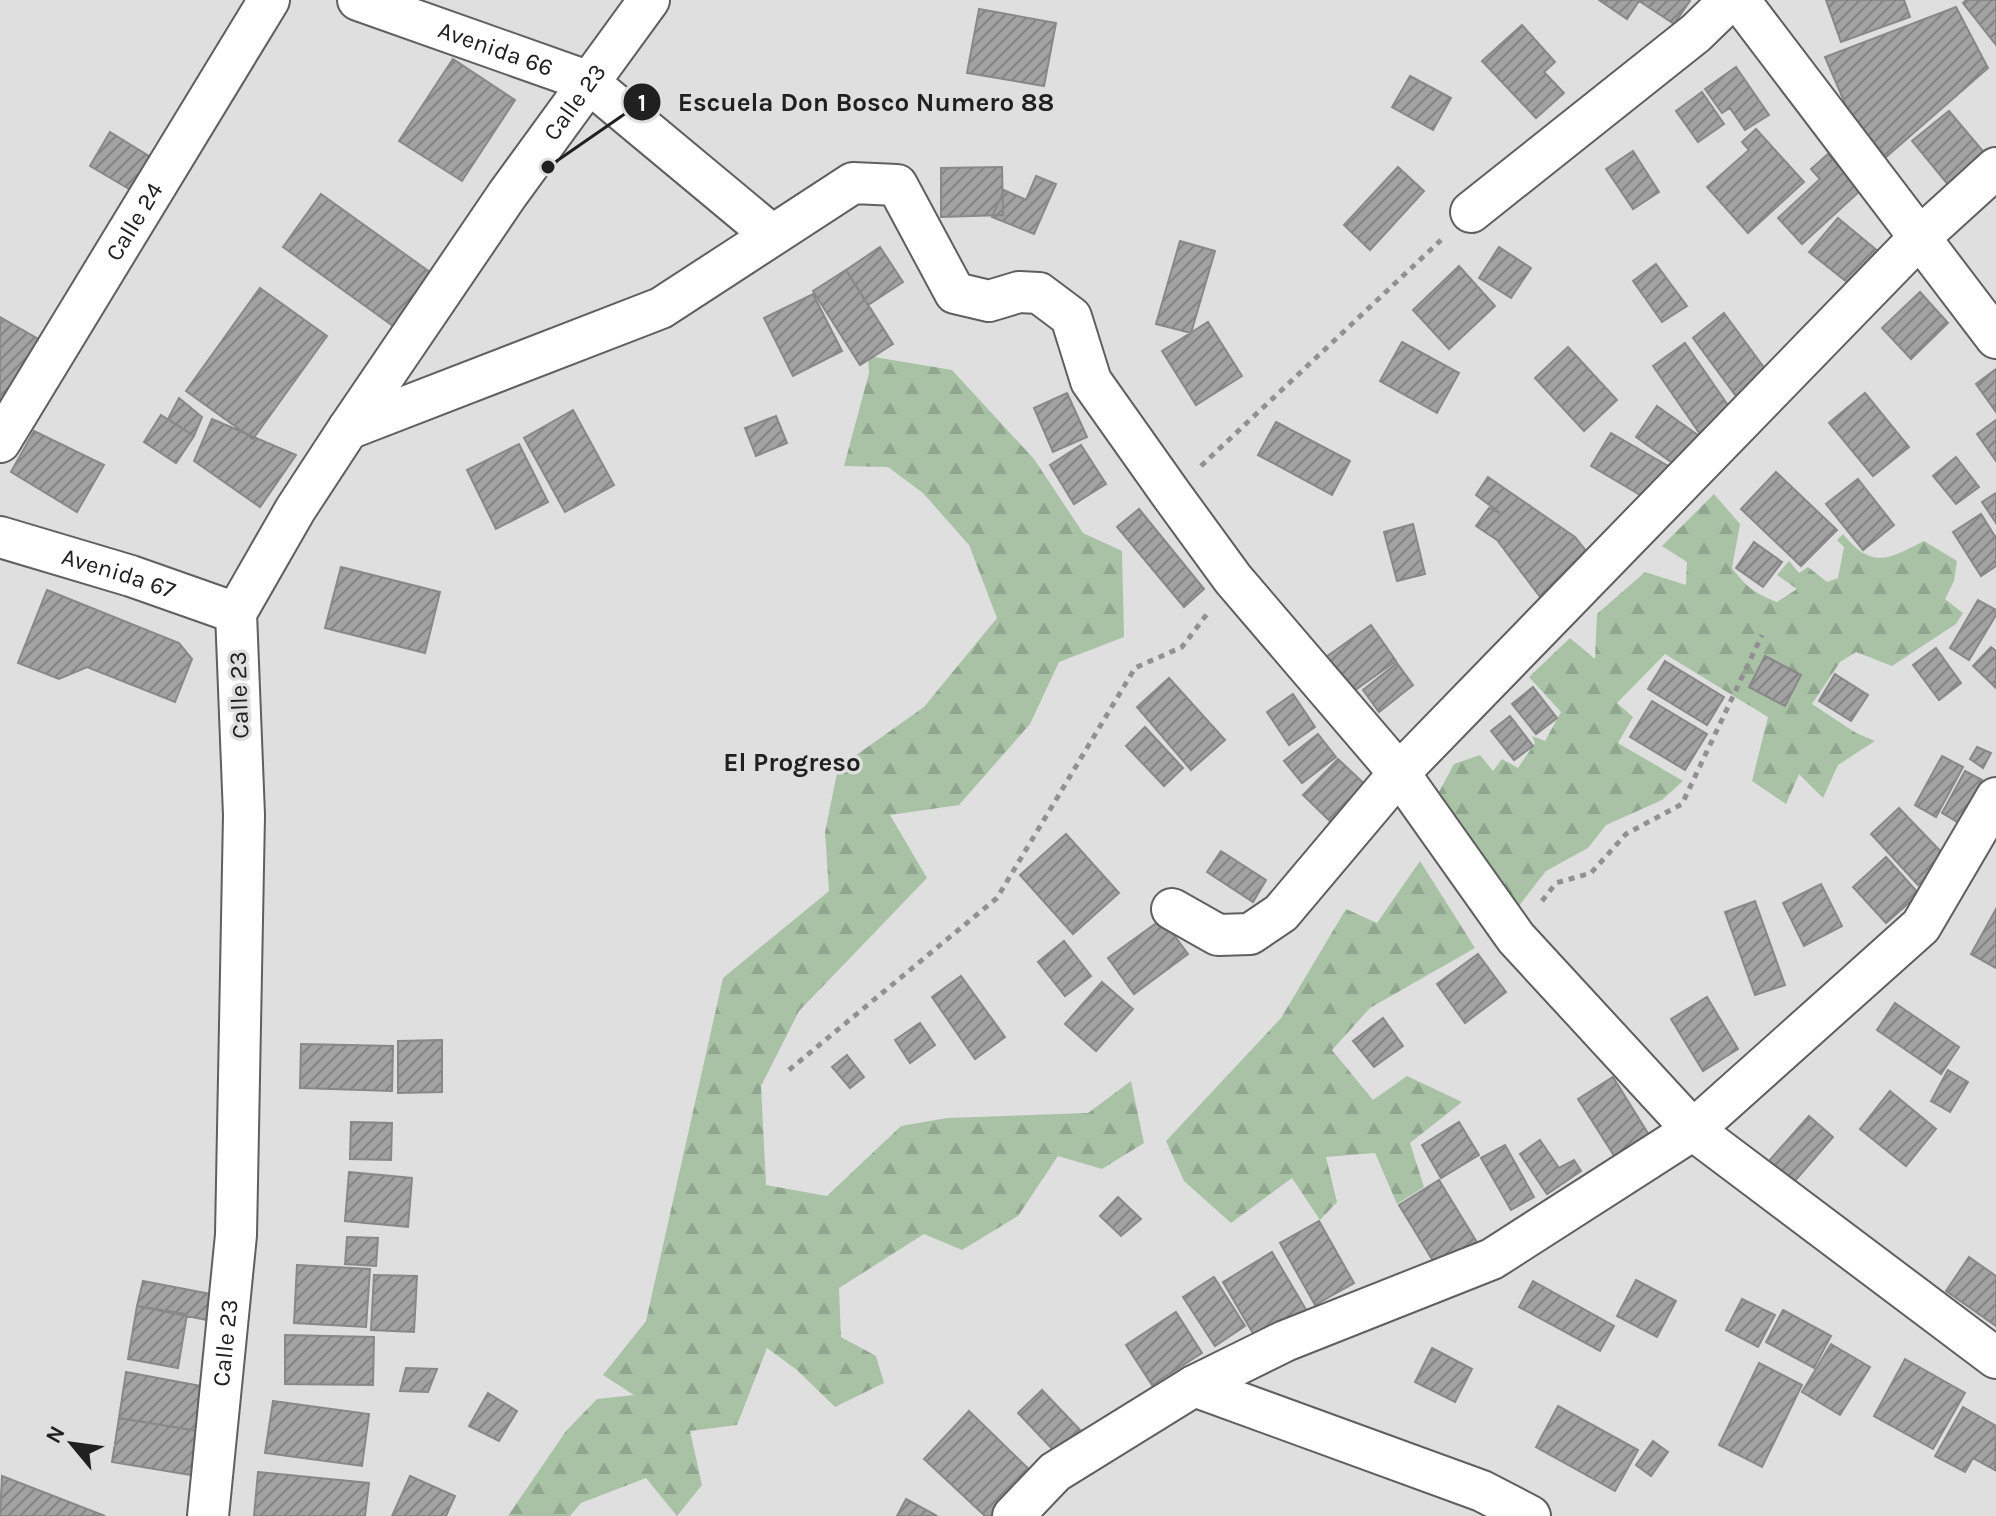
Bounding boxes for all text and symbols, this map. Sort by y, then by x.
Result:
street label: Avenida 66 [434,15,557,82]
street label: Calle 23 [538,58,612,146]
callout: Escuela Don Bosco Numero 88 [622,77,1070,127]
text: Escuela Don Bosco Numero 88 [678,87,1054,118]
text: 1 [638,89,646,117]
street label: Calle 24 [100,177,169,266]
street label: Avenida 67 [59,542,179,605]
street label: Calle 23 [223,651,255,739]
district label: El Progreso [723,747,861,778]
street label: Calle 23 [207,1298,244,1388]
north arrow [32,1404,112,1484]
text: N [40,1422,71,1448]

